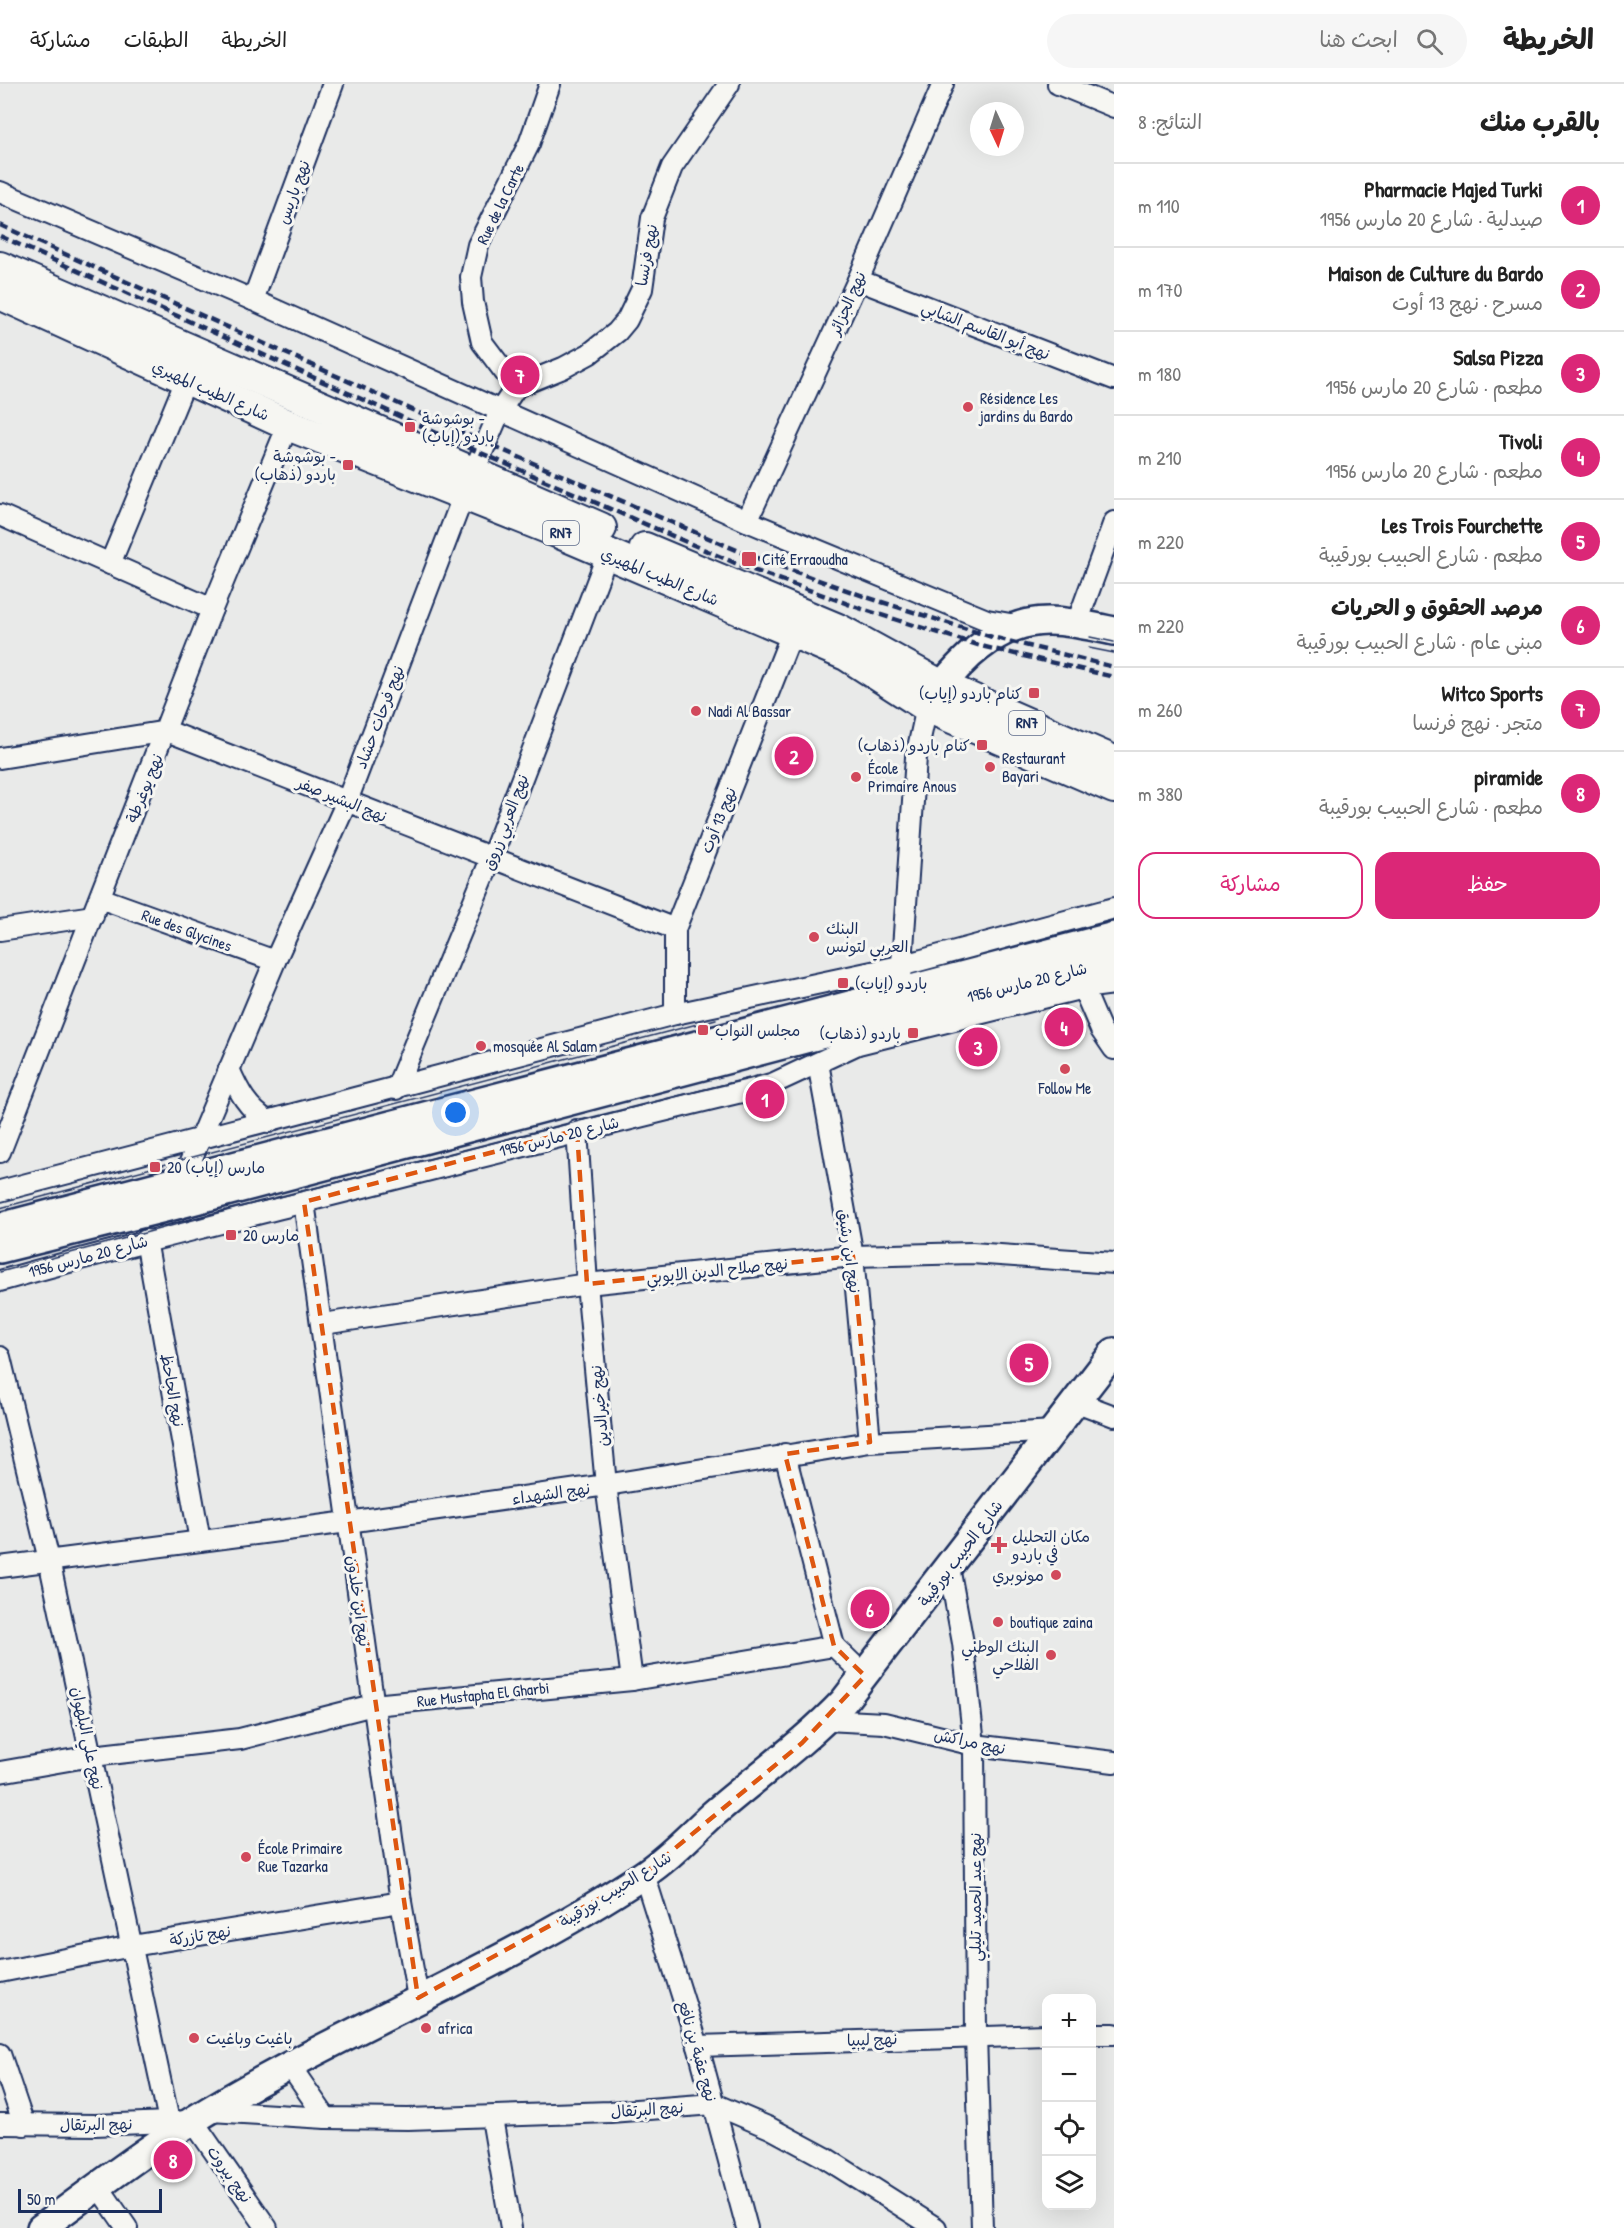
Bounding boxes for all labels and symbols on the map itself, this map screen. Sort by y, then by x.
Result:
north arrow [970,102,1024,156]
street label: نهج باريس [271,157,315,227]
street label: Rue de la Carte [471,159,529,248]
street label: نهج فرنسا [630,222,662,288]
street label: نهج الجزائر [822,268,871,340]
street label: نهج أبو القاسم الشابي [917,295,1053,368]
pin: 7 [500,352,540,398]
street label: شارع الطيب المهيري [149,354,273,427]
place label: Résidence Les jardins du Bardo [978,387,1073,427]
marker: Résidence Les jardins du Bardo [961,400,975,414]
place label: بوشوشة - باردو (إياب) [422,407,494,447]
marker: بوشوشة - باردو (إياب) [403,420,417,434]
place label: بوشوشة - باردو (ذهاب) [254,445,336,485]
marker: بوشوشة - باردو (ذهاب) [341,458,355,472]
road number: RN7 [543,521,579,545]
street label: شارع الطيب المهيري [597,541,722,612]
place label: Cité Erraoudha [762,548,848,570]
marker: Cité Erraoudha [740,550,758,568]
street label: نهج فرحات حشاد [349,662,409,772]
place label: كنام باردو (إياب) [919,682,1022,706]
marker: كنام باردو (إياب) [1027,686,1041,700]
place label: Nadi Al Bassar [708,700,791,722]
marker: Nadi Al Bassar [689,704,703,718]
road number: RN7 [1009,711,1045,735]
pin: 2 [774,734,814,778]
place label: كنام باردو (ذهاب) [858,734,970,758]
marker: كنام باردو (ذهاب) [975,738,989,752]
place label: Restaurant Bayari [1002,747,1066,787]
street label: نهج يوغرطة [120,750,168,826]
place label: École Primaire Anous [868,757,956,797]
marker: Restaurant Bayari [983,760,997,774]
street label: نهج البشير صفر [292,770,390,827]
marker: École Primaire Anous [849,770,863,784]
street label: نهج العربي زروق [477,771,537,875]
street label: نهج 13 أوت [695,784,741,856]
street label: Rue des Glycines [139,904,235,956]
place label: البنك العربي لتونس [826,917,908,961]
marker: البنك العربي لتونس [807,930,821,944]
street label: شارع 20 مارس 1956 [965,956,1090,1009]
place label: باردو (إياب) [855,972,927,994]
marker: باردو (إياب) [836,976,850,990]
pin: 4 [1044,1004,1084,1050]
place label: مجلس النواب [715,1019,800,1041]
place label: باردو (ذهاب) [819,1022,901,1044]
marker: مجلس النواب [696,1023,710,1037]
pin: 3 [958,1024,998,1070]
marker: باردو (ذهاب) [906,1026,920,1040]
place label: mosquée Al Salam [493,1035,598,1057]
marker: mosquée Al Salam [474,1039,488,1053]
marker: Follow Me [1058,1062,1072,1076]
pin: 1 [746,1076,784,1122]
place label: Follow Me [1038,1077,1092,1099]
your location [441,1098,470,1127]
street label: شارع 20 مارس 1956 [497,1110,622,1163]
place label: 20 مارس (إياب) [167,1156,265,1178]
marker: 20 مارس (إياب) [148,1160,162,1174]
street label: نهج ابن رشيق [833,1208,867,1294]
place label: 20 مارس [243,1224,299,1246]
marker: 20 مارس [224,1228,238,1242]
street label: شارع 20 مارس 1956 [26,1229,151,1284]
street label: نهج صلاح الدين الايوبي [645,1252,789,1292]
pin: 5 [1010,1340,1048,1386]
street label: نهج الجاحظ [156,1351,190,1429]
street label: نهج خيرالدين [584,1364,614,1448]
street label: نهج الشهداء [511,1477,591,1509]
street label: شارع الحبيب بورقيبة [913,1495,1008,1611]
place label: مكان التحليل في باردو [1010,1525,1090,1566]
marker: مكان التحليل في باردو [990,1536,1008,1554]
street label: نهج ابن خلدون [342,1554,376,1648]
place label: مونوبري [992,1564,1044,1587]
marker: مونوبري [1049,1568,1063,1582]
pin: 6 [850,1586,890,1631]
place label: boutique zaina [1010,1611,1093,1633]
marker: boutique zaina [991,1615,1005,1629]
place label: البنك الوطني الفلاحي [961,1635,1039,1679]
marker: البنك الوطني الفلاحي [1044,1648,1058,1662]
street label: Rue Mustapha El Gharbi [416,1676,550,1712]
street label: نهج علي البلهوان [62,1684,110,1792]
street label: نهج مراكش [932,1723,1008,1759]
street label: نهج عبد الحميد تليلي [964,1833,990,1961]
place label: École Primaire Rue Tazarka [258,1837,343,1877]
street label: شارع الحبيب بورقيبة [555,1846,676,1933]
marker: École Primaire Rue Tazarka [239,1850,253,1864]
street label: نهج تازركة [168,1919,232,1951]
street label: نهج عقبة بن نافع [672,1998,723,2104]
place label: africa [438,2017,472,2039]
marker: africa [419,2021,433,2035]
place label: باغيت وباغيت [206,2027,293,2049]
street label: نهج ليبيا [846,2027,898,2051]
marker: باغيت وباغيت [187,2031,201,2045]
street label: نهج البرتقال [610,2095,684,2123]
street label: نهج البرتقال [59,2112,133,2136]
pin: 8 [154,2138,192,2182]
street label: نهج بيروت [202,2141,258,2207]
scale bar [18,2186,162,2214]

